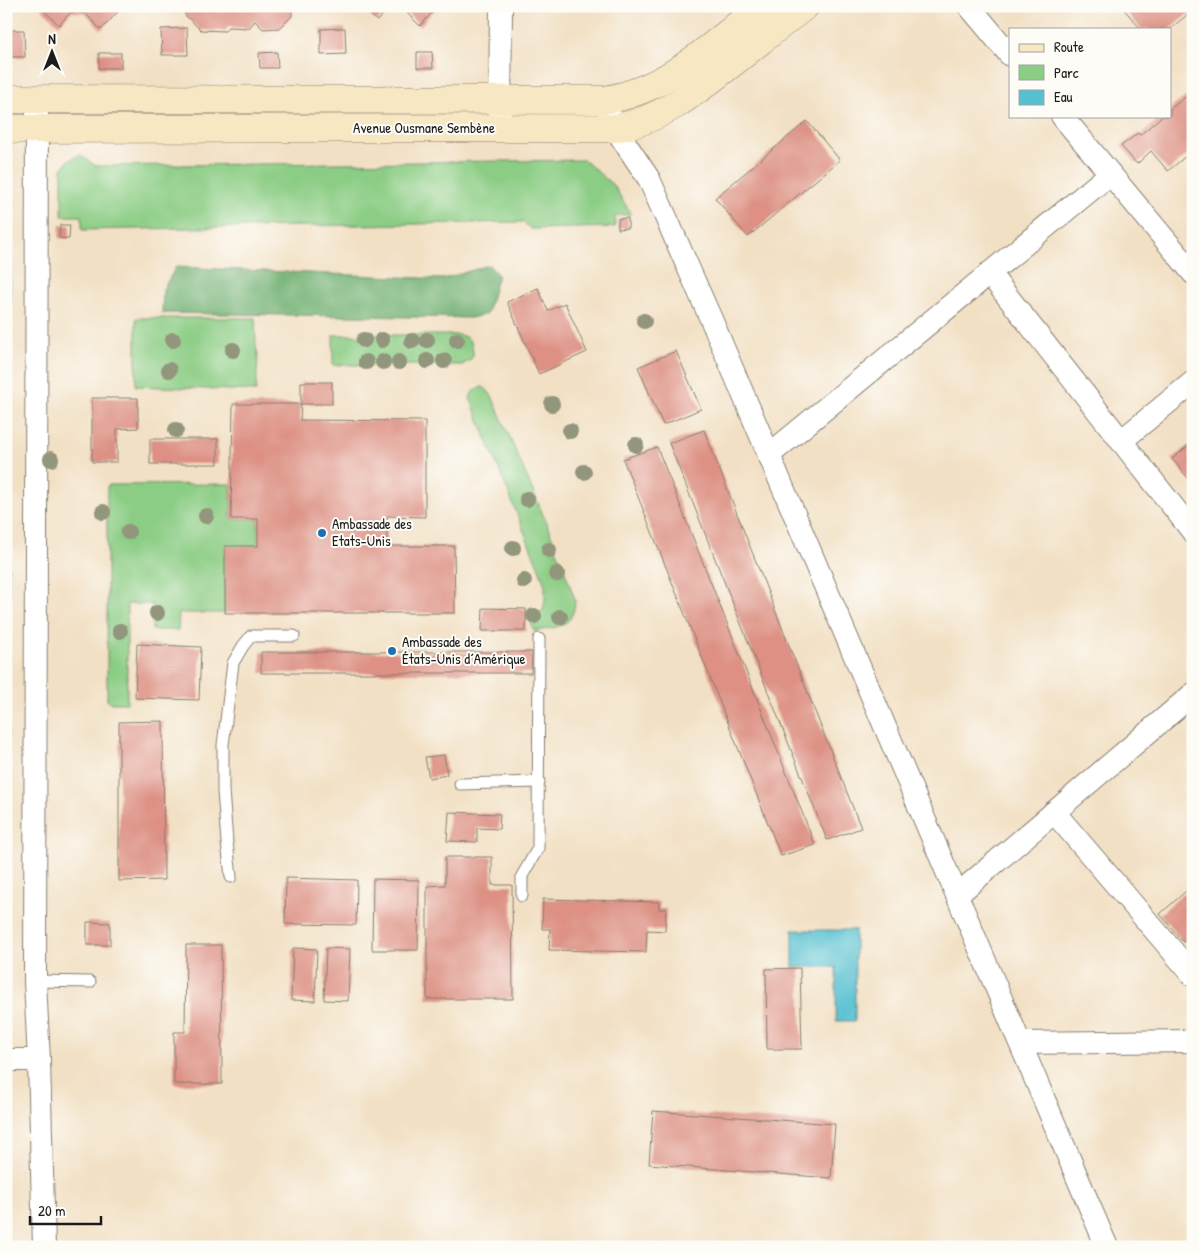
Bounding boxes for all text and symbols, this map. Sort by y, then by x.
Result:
north arrow [28,28,78,78]
legend [1009,28,1172,118]
text: N [48,29,56,48]
text: Route [1054,36,1084,57]
text: Parc [1054,62,1079,83]
text: Eau [1054,86,1073,107]
street label: Avenue Ousmane Sembène [353,117,495,138]
place label: Ambassade des Etats-Unis [332,513,412,551]
marker: Ambassade des Etats-Unis [316,527,328,539]
place label: Ambassade des États-Unis d´Amérique [402,631,525,669]
marker: Ambassade des États-Unis d´Amérique [386,645,398,657]
scale bar [30,1193,101,1225]
text: 20 m [38,1200,65,1221]

